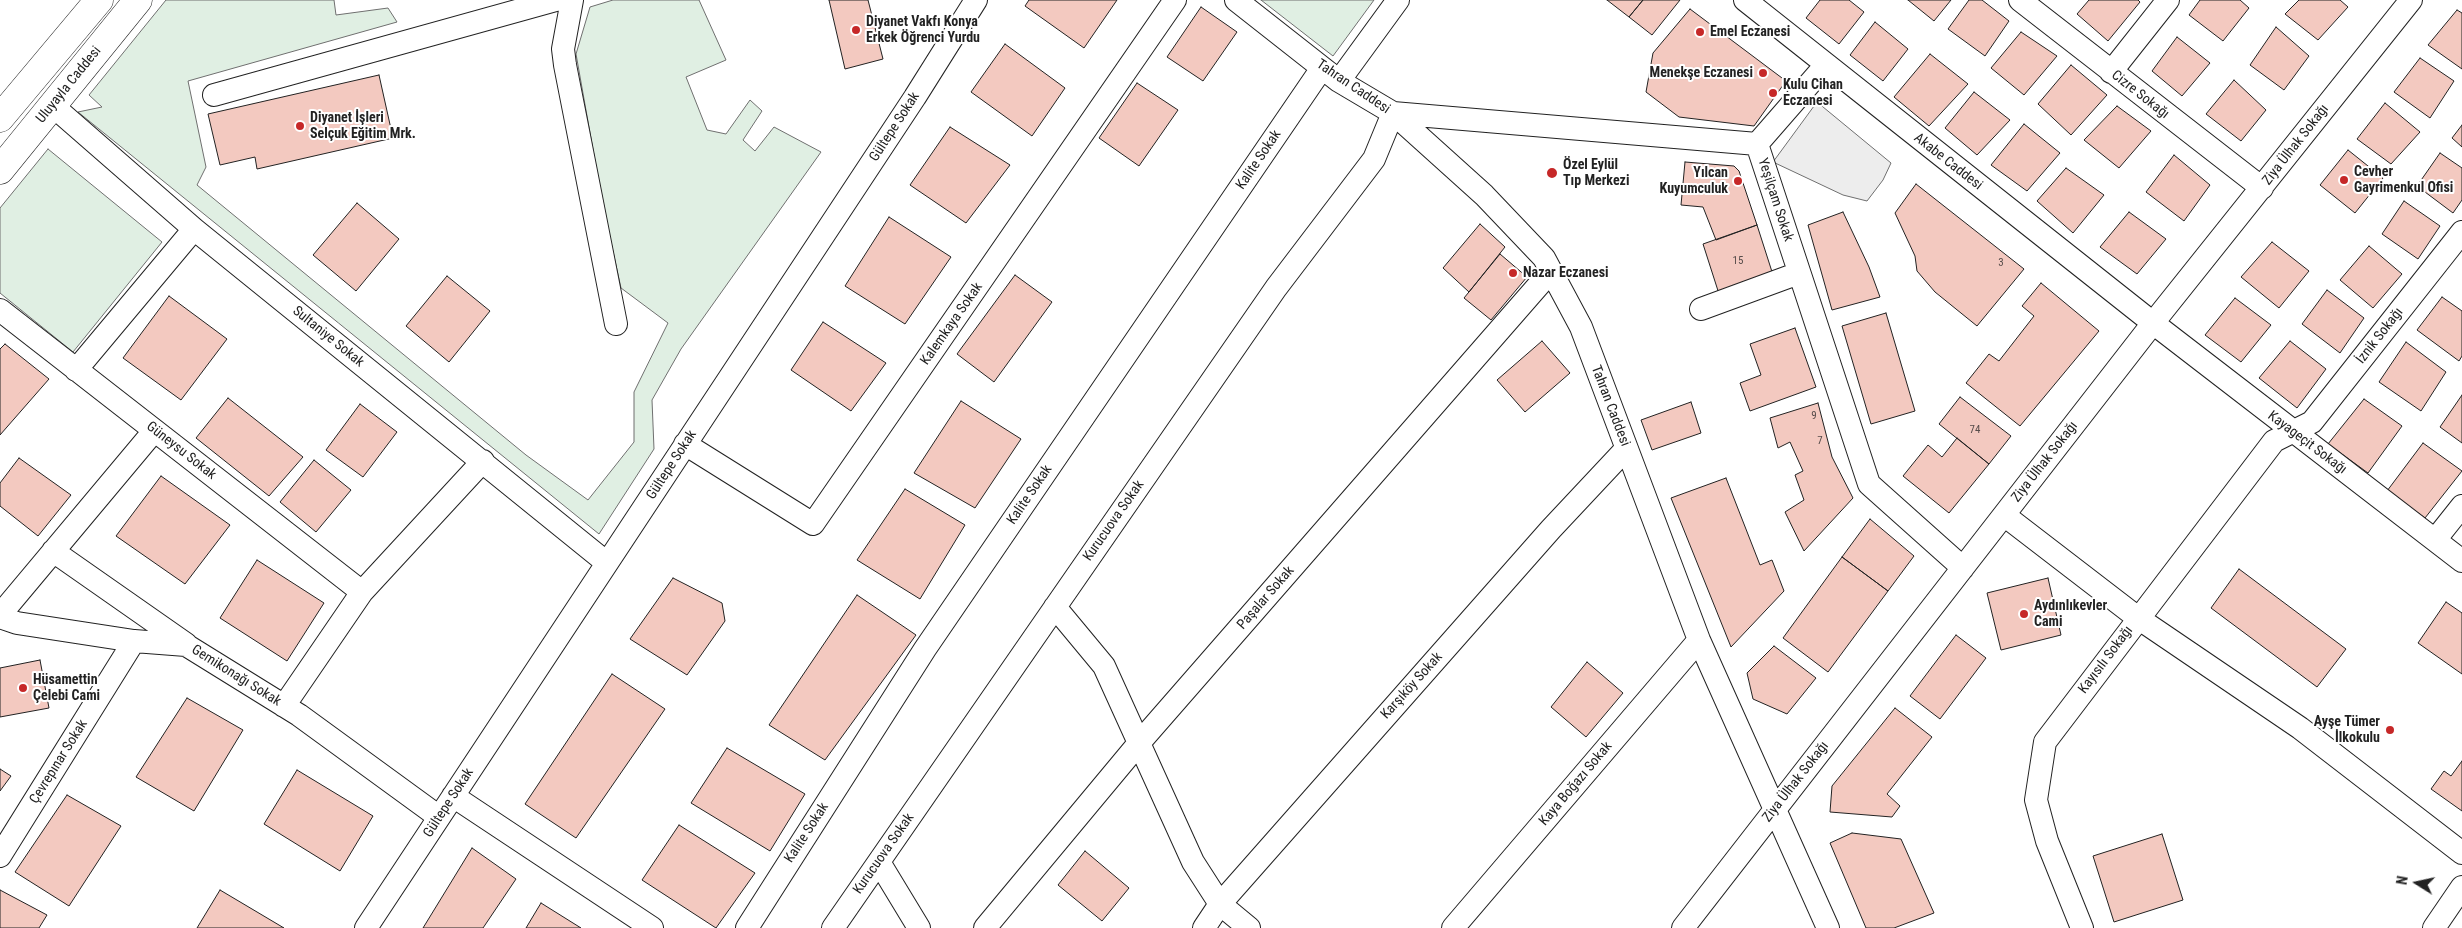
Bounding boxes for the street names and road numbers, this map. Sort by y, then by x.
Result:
street label: Uluyayla Caddesi [33,43,105,127]
street label: Tahran Caddesi [1313,56,1393,118]
street label: Cizre Sokağı [2108,67,2172,123]
street label: Gültepe Sokak [866,89,924,165]
street label: Ziya Ülhak Sokağı [2259,101,2333,189]
street label: Kalite Sokak [1233,127,1285,193]
street label: Akabe Caddesi [1910,130,1986,194]
street label: Yeşilçam Sokak [1754,156,1796,244]
street label: Kalemkaya Sokak [917,280,987,368]
street label: Sultaniye Sokak [289,303,367,371]
street label: İznik Sokağı [2353,305,2407,367]
street label: Tahran Caddesi [1587,363,1633,449]
street label: Kayageçit Sokağı [2264,408,2350,478]
street label: Güneysu Sokak [143,418,219,484]
street label: Ziya Ülhak Sokağı [2008,418,2082,506]
street label: Gültepe Sokak [643,427,701,503]
street label: Kalite Sokak [1004,462,1056,528]
street label: Kurucuova Sokak [1080,477,1148,565]
street label: Paşalar Sokak [1234,563,1298,633]
street label: Kayısılı Sokağı [2075,623,2137,697]
street label: Gemikonağı Sokak [188,642,284,710]
street label: Karşıköy Sokak [1378,649,1446,723]
street label: Çevrepınar Sokak [26,717,92,807]
street label: Ziya Ülhak Sokağı [1759,738,1833,826]
street label: Kaya Boğazı Sokak [1536,739,1616,829]
street label: Gültepe Sokak [420,765,478,841]
street label: Kalite Sokak [781,800,833,866]
street label: Kurucuova Sokak [850,810,918,898]

